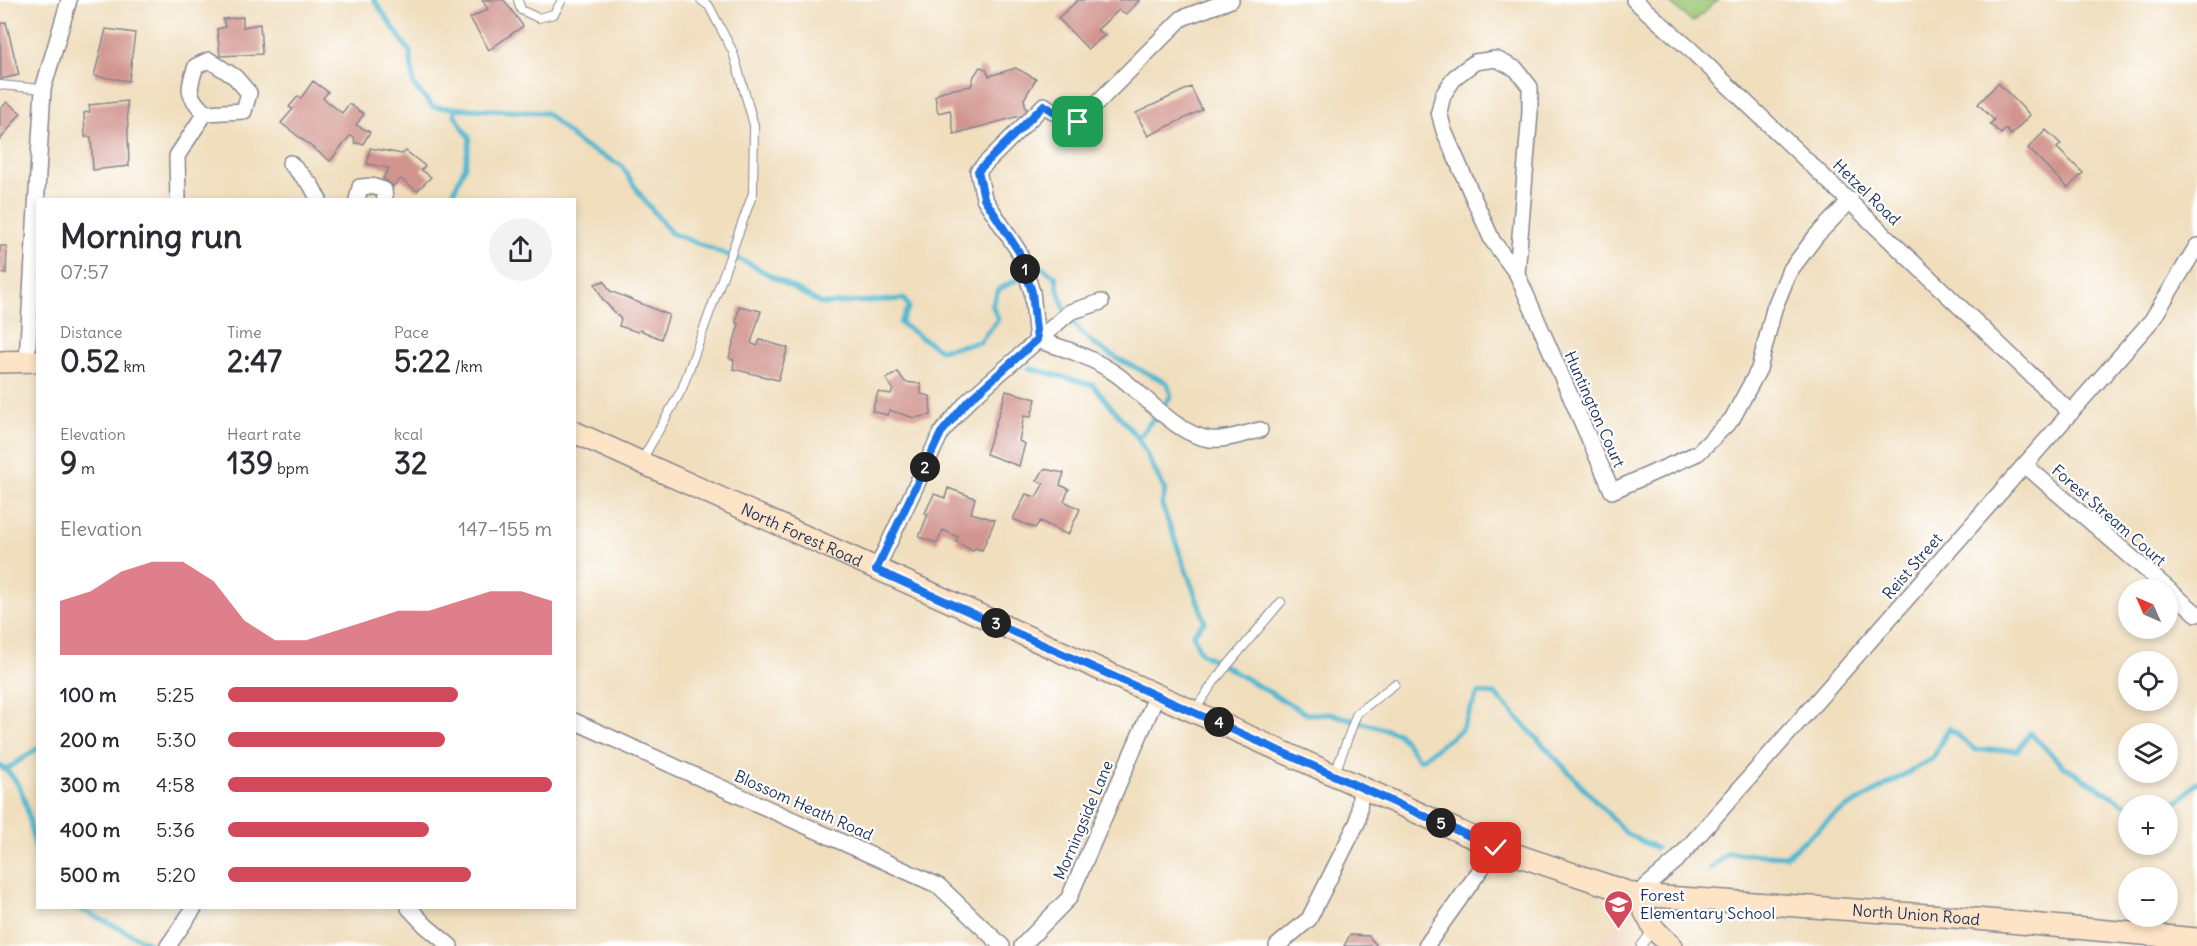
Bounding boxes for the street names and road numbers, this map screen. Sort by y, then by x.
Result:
street label: Hetzel Road [1829,155,1905,229]
street label: Huntington Court [1560,348,1630,471]
street label: Forest Stream Court [2048,460,2171,570]
street label: North Forest Road [738,499,866,571]
street label: Reist Street [1878,528,1947,603]
street label: Morningside Lane [1049,757,1117,883]
street label: Blossom Heath Road [732,765,876,845]
street label: North Union Road [1852,900,1981,929]

